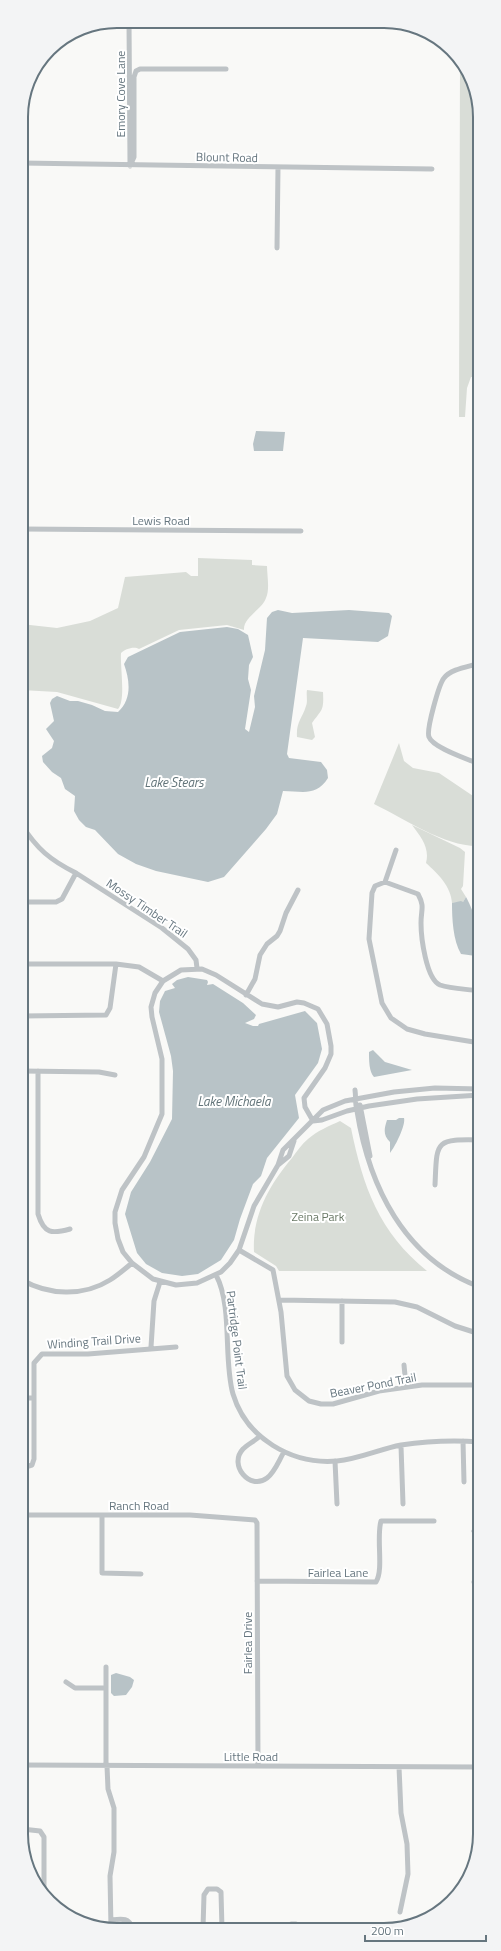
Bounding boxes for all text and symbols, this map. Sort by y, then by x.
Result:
street label: Emory Cove Lane [111,51,130,137]
street label: Blount Road [196,147,258,167]
street label: Lewis Road [132,511,190,530]
water label: Lake Stears [144,772,205,792]
street label: Mossy Timber Trail [102,874,192,942]
water label: Lake Michaela [198,1091,272,1111]
park label: Zeina Park [291,1207,345,1226]
street label: Partridge Point Trail [222,1289,252,1391]
street label: Winding Trail Drive [47,1328,141,1354]
street label: Beaver Pond Trail [328,1367,418,1403]
street label: Ranch Road [109,1496,169,1515]
street label: Fairlea Lane [308,1563,368,1582]
street label: Fairlea Drive [238,1612,257,1674]
street label: Little Road [224,1747,278,1766]
scale bar [365,1917,486,1943]
text: 200 m [371,1921,404,1940]

